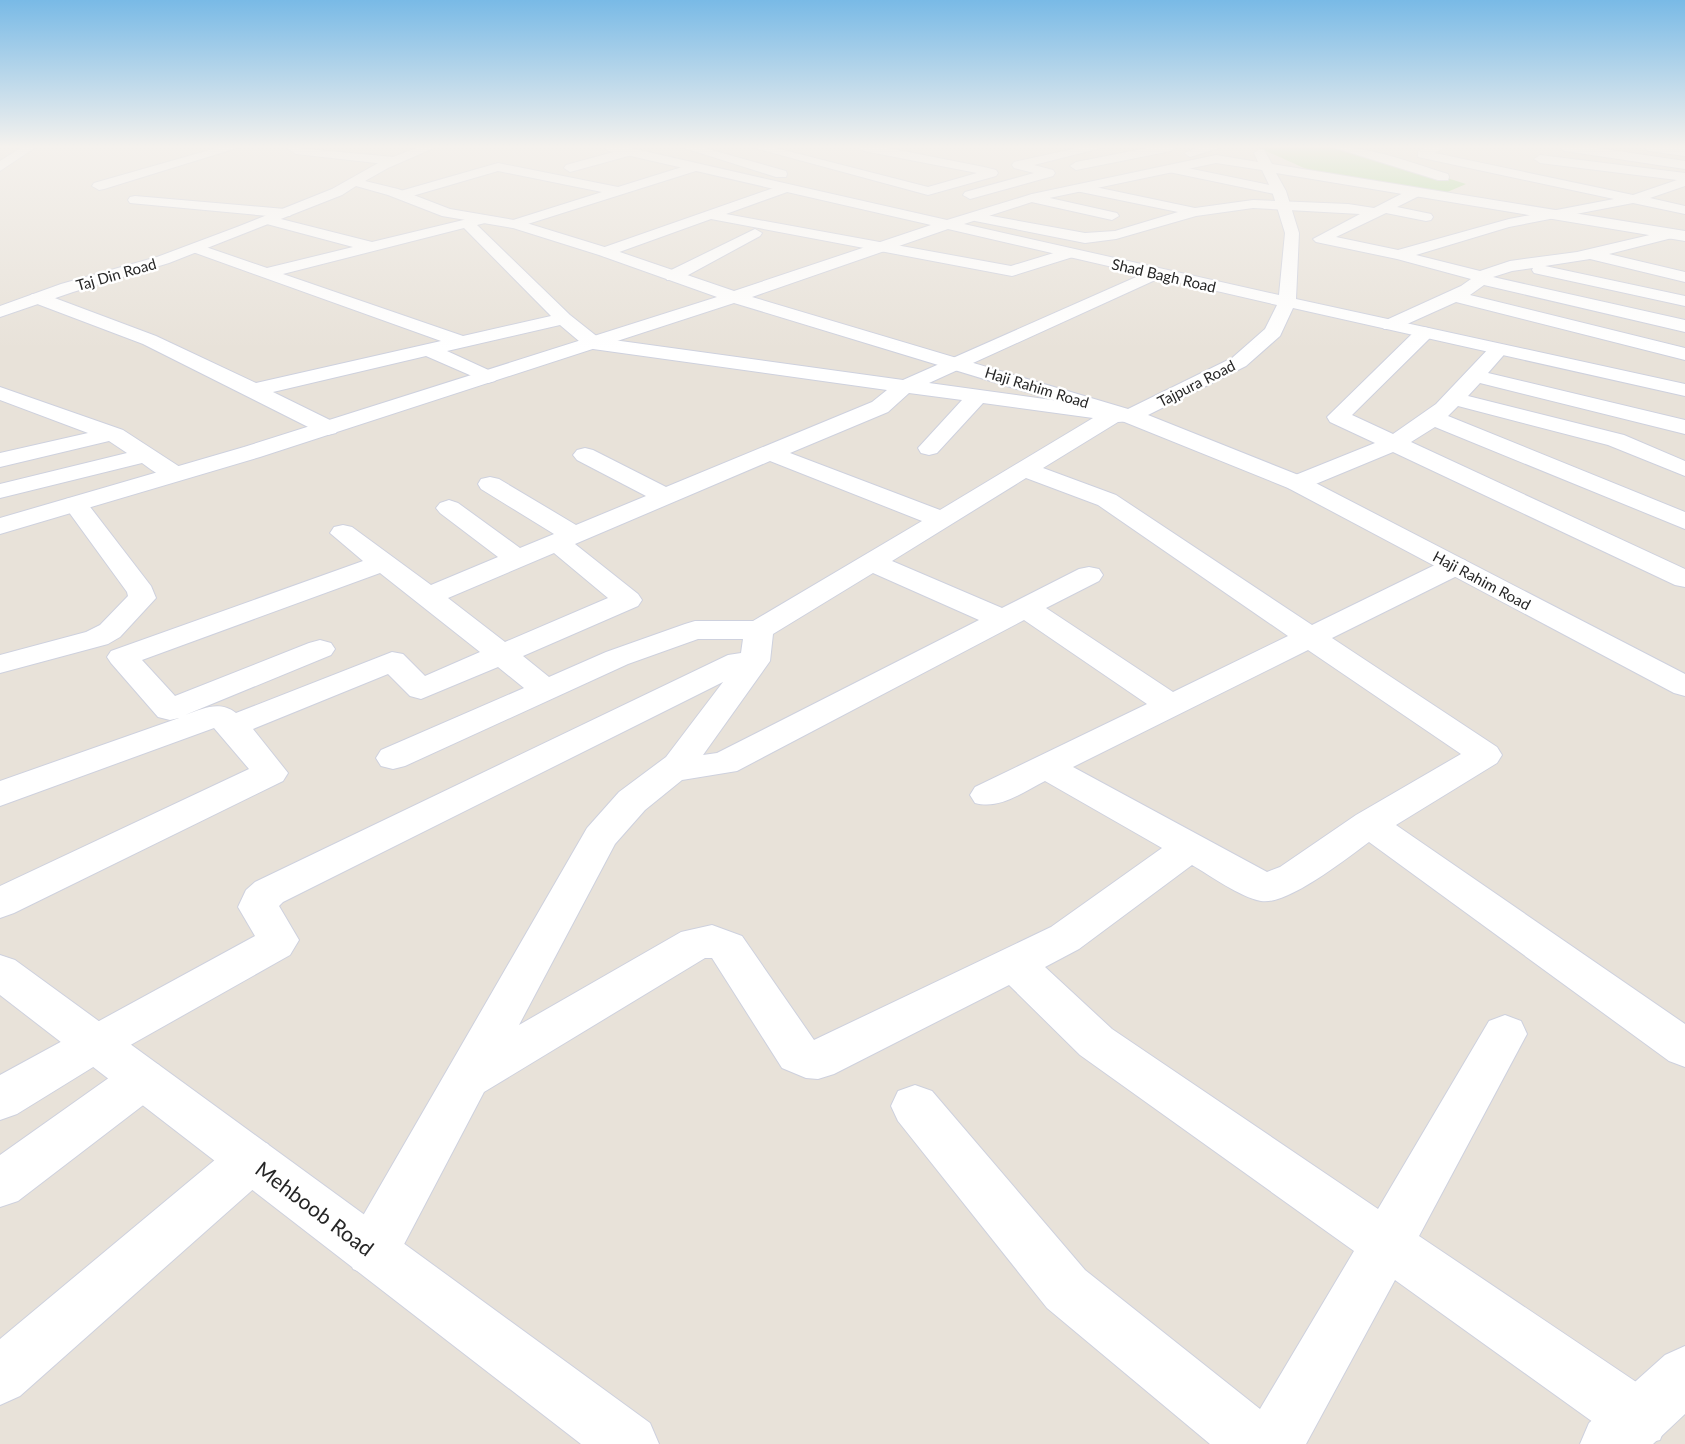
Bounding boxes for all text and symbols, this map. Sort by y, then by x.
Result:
street label: Taj Din Road [74,254,158,294]
street label: Shad Bagh Road [1110,254,1218,296]
street label: Tajpura Road [1154,356,1238,410]
street label: Haji Rahim Road [983,363,1091,411]
street label: Haji Rahim Road [1430,547,1534,613]
street label: Mehboob Road [251,1156,379,1260]

